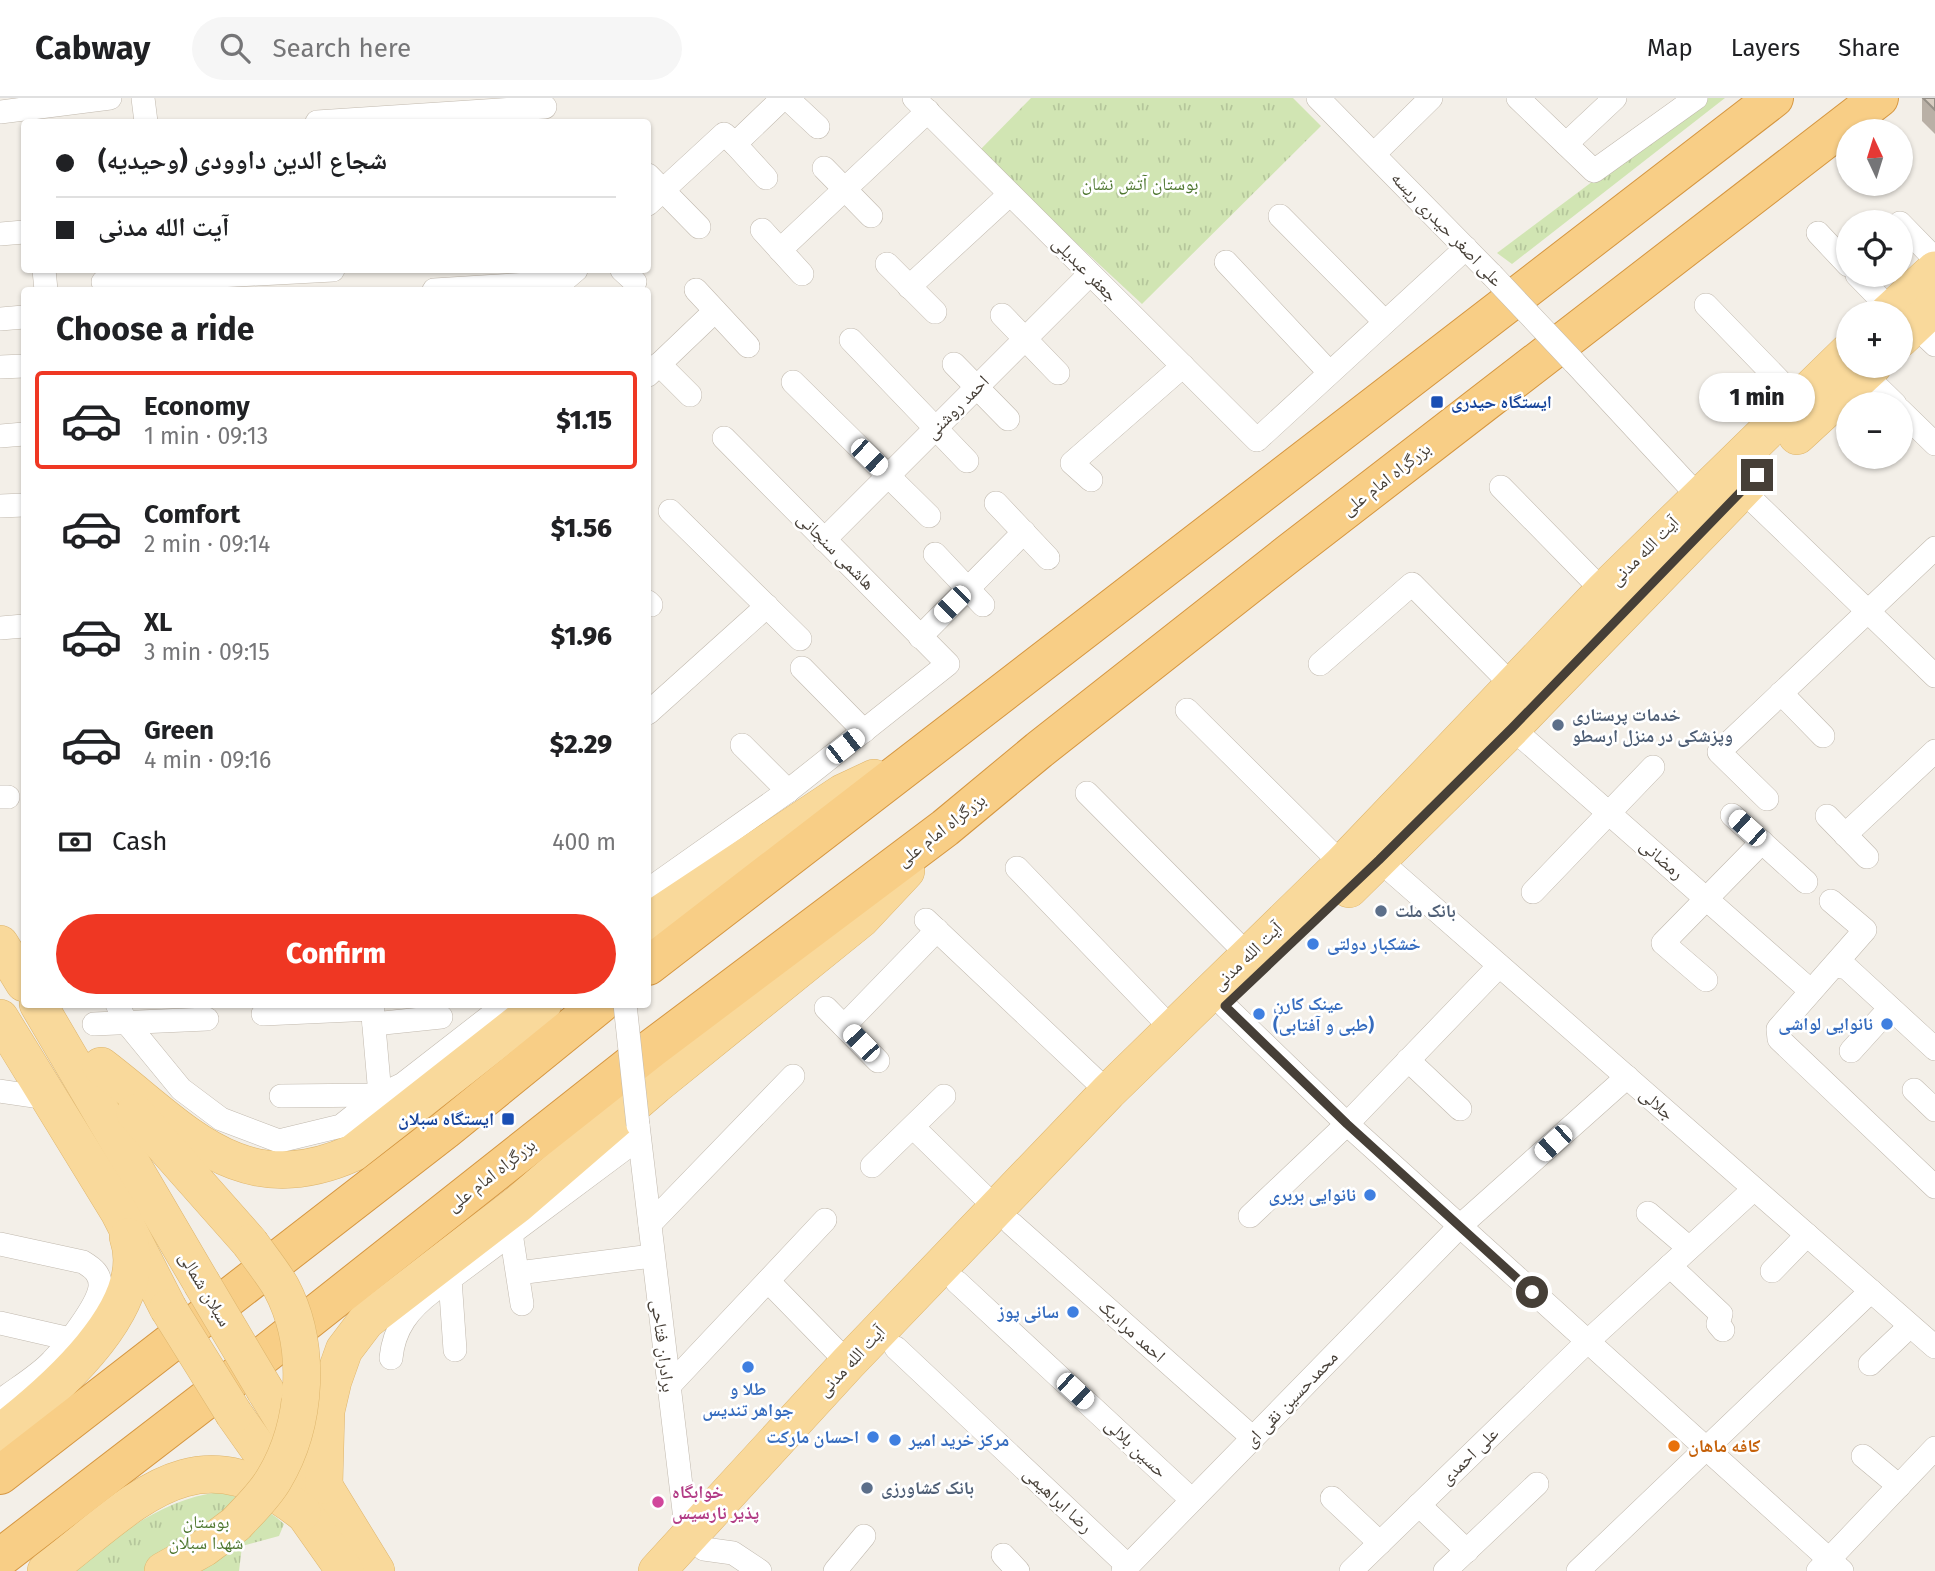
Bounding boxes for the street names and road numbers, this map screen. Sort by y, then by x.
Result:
street label: علی اصغر حیدری ریسه [1387,167,1507,291]
street label: جعفر عبدیلی [1048,232,1122,306]
street label: احمد روشنی [920,370,994,444]
street label: بزرگراه امام علی [1337,437,1436,521]
street label: هاشمی سنجانی [792,507,880,595]
street label: آیت الله مدنی [1605,511,1684,590]
street label: بزرگراه امام علی [892,788,991,872]
street label: رمضانی [1636,834,1689,884]
street label: آیت الله مدنی [1207,917,1287,995]
street label: جلالی [1635,1083,1679,1125]
street label: بزرگراه امام علی [442,1133,541,1217]
street label: سبلان شمالی [174,1248,236,1330]
street label: احمد مرادبک [1094,1295,1170,1367]
street label: برادران فتاحی [646,1299,680,1393]
street label: آیت الله مدنی [812,1320,890,1401]
street label: محمدحسین نقی ای [1239,1346,1343,1452]
street label: حسین بلالی [1100,1414,1172,1482]
street label: علی احمدی [1435,1423,1503,1489]
street label: رضا ابراهیمی [1019,1462,1097,1538]

